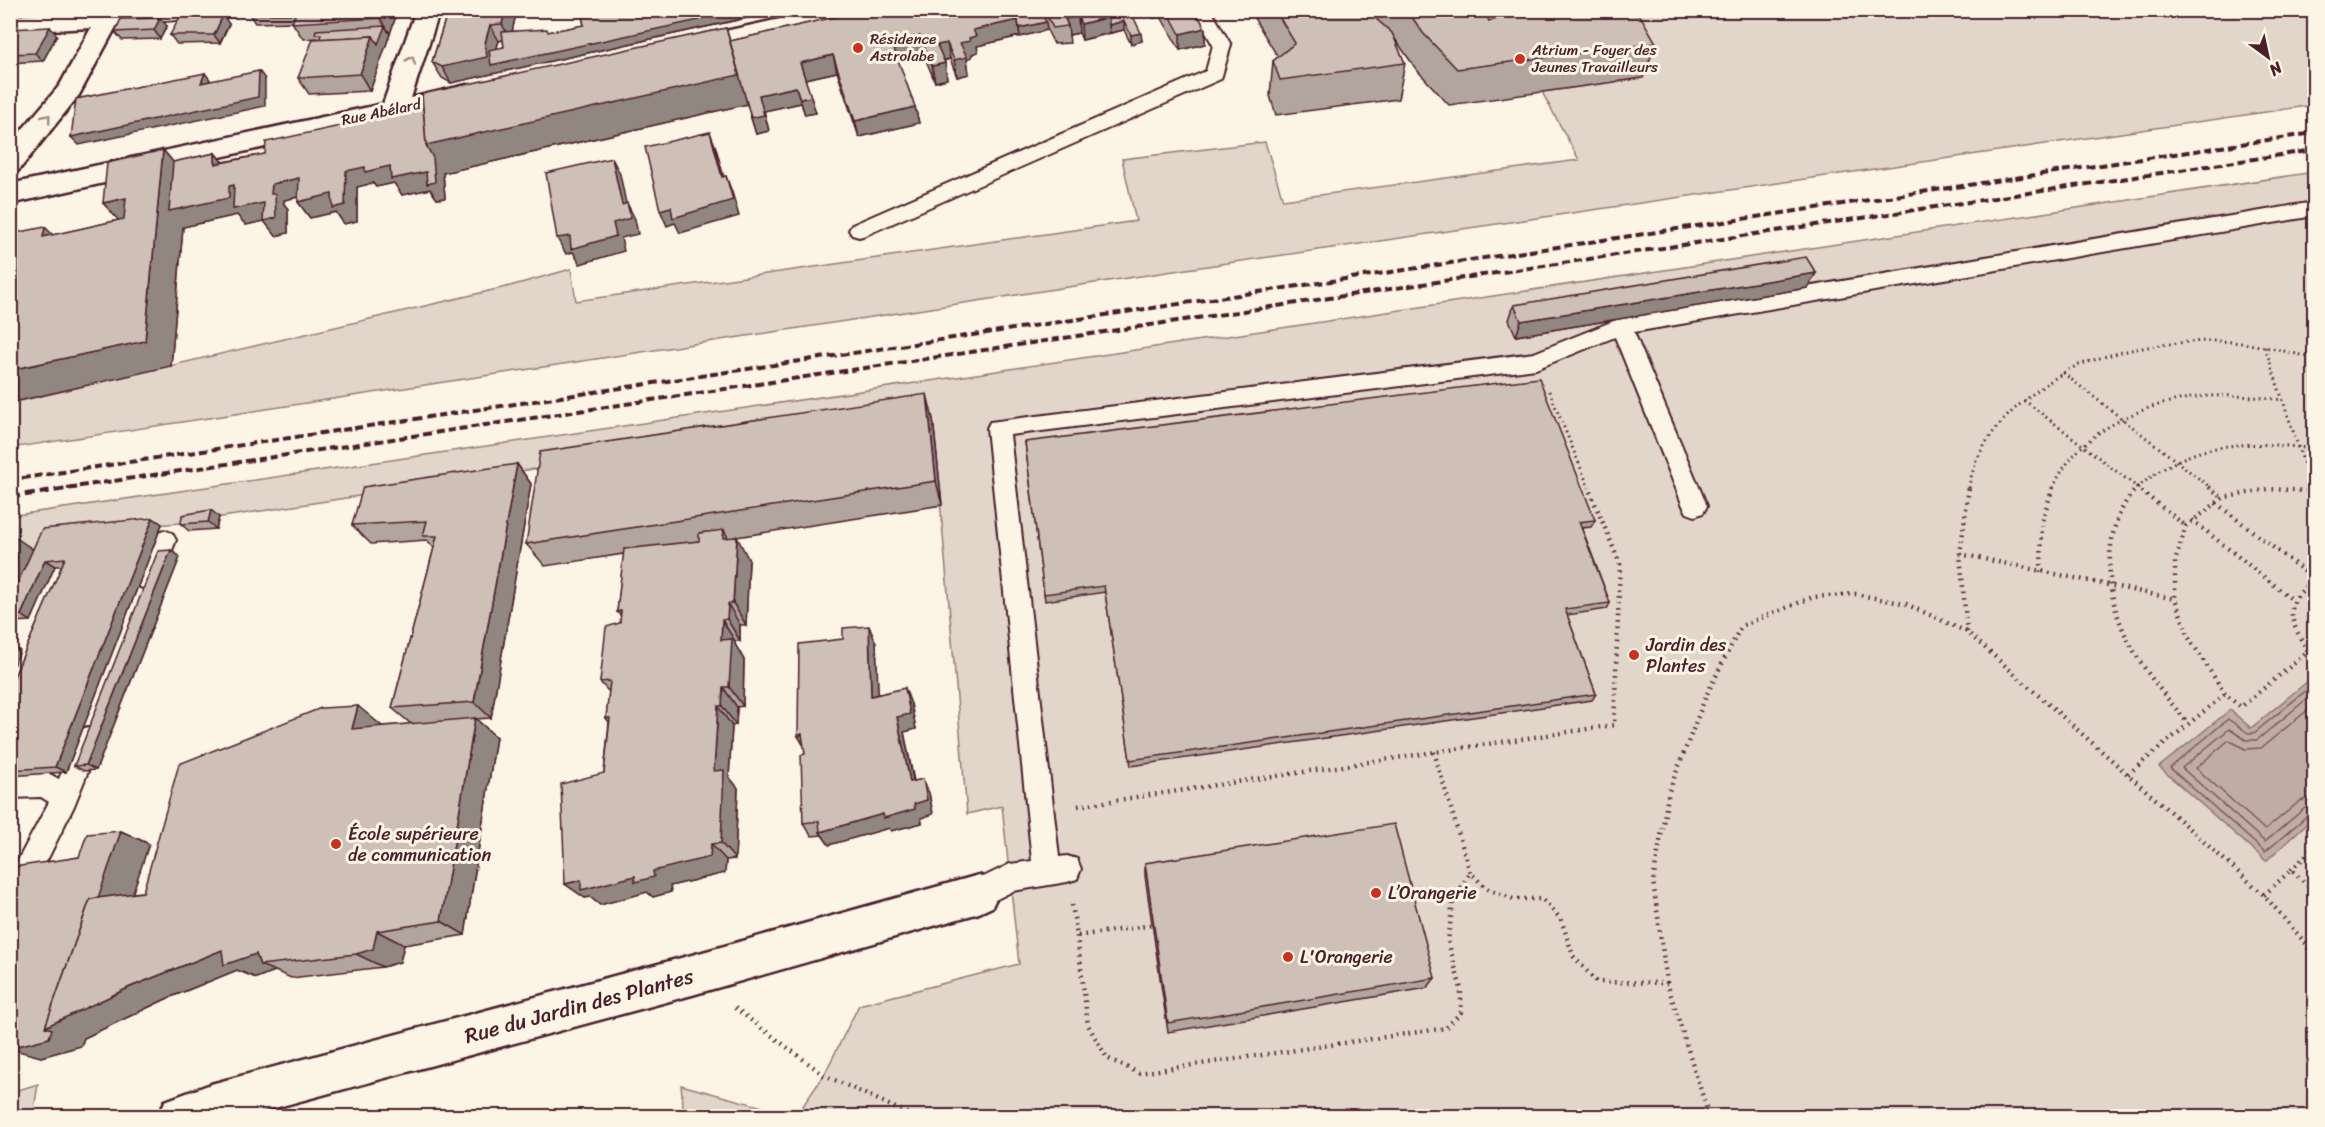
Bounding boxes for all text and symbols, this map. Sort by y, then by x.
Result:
place label: Résidence Astrolabe [869,26,936,69]
north arrow [2238,27,2298,87]
place label: Atrium - Foyer des Jeunes Travailleurs [1531,37,1658,80]
marker: Résidence Astrolabe [851,41,865,55]
marker: Atrium - Foyer des Jeunes Travailleurs [1513,52,1527,66]
text: N [2263,53,2289,85]
one-way arrow [404,55,417,66]
street label: Rue Abélard [339,91,424,133]
one-way arrow [40,114,51,125]
place label: Jardin des Plantes [1645,629,1727,682]
marker: Jardin des Plantes [1627,648,1641,662]
place label: École supérieure de communication [348,818,492,871]
marker: École supérieure de communication [329,837,343,851]
place label: L’Orangerie [1388,877,1477,909]
marker: L’Orangerie [1369,886,1383,900]
place label: L'Orangerie [1300,941,1393,973]
marker: L'Orangerie [1281,950,1295,964]
street label: Rue du Jardin des Plantes [460,957,698,1055]

